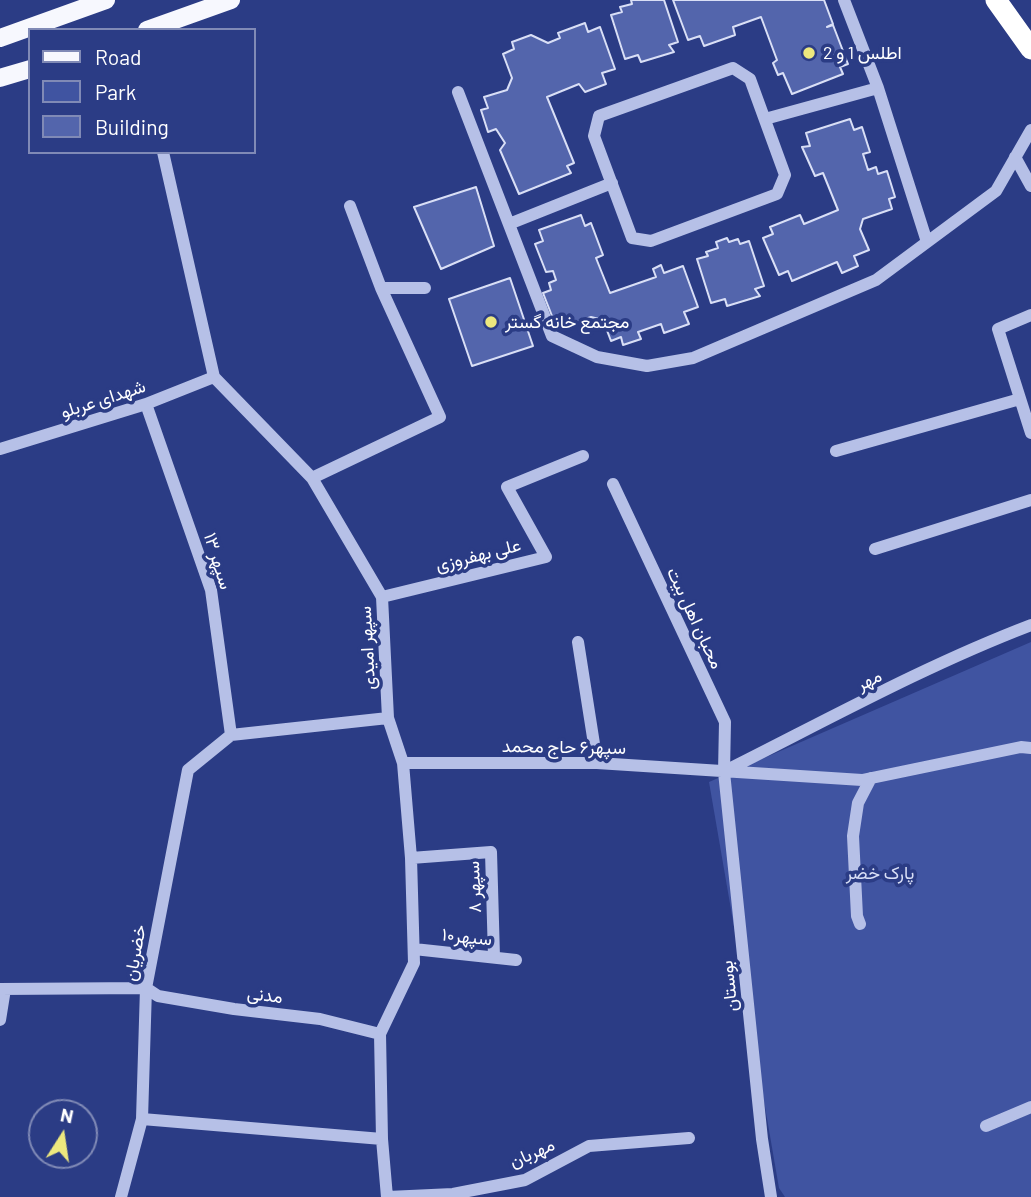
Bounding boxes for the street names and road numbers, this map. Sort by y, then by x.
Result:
street label: شهدای عربلو [58,375,148,423]
street label: سپهر ۱۳ [199,530,237,592]
street label: علی بهفروزی [433,534,523,576]
street label: محبان اهل بیت [662,564,728,672]
street label: سپهر امیدی [354,606,380,690]
street label: مهر [853,665,885,695]
street label: سپهر۶ حاج محمد [502,735,626,759]
street label: سپهر ۸ [462,861,486,913]
street label: خضریان [119,923,151,983]
street label: سپهر۱۰ [441,924,493,950]
street label: بوستان [716,959,742,1013]
street label: مدنی [246,982,284,1008]
street label: مهربان [506,1134,558,1172]

